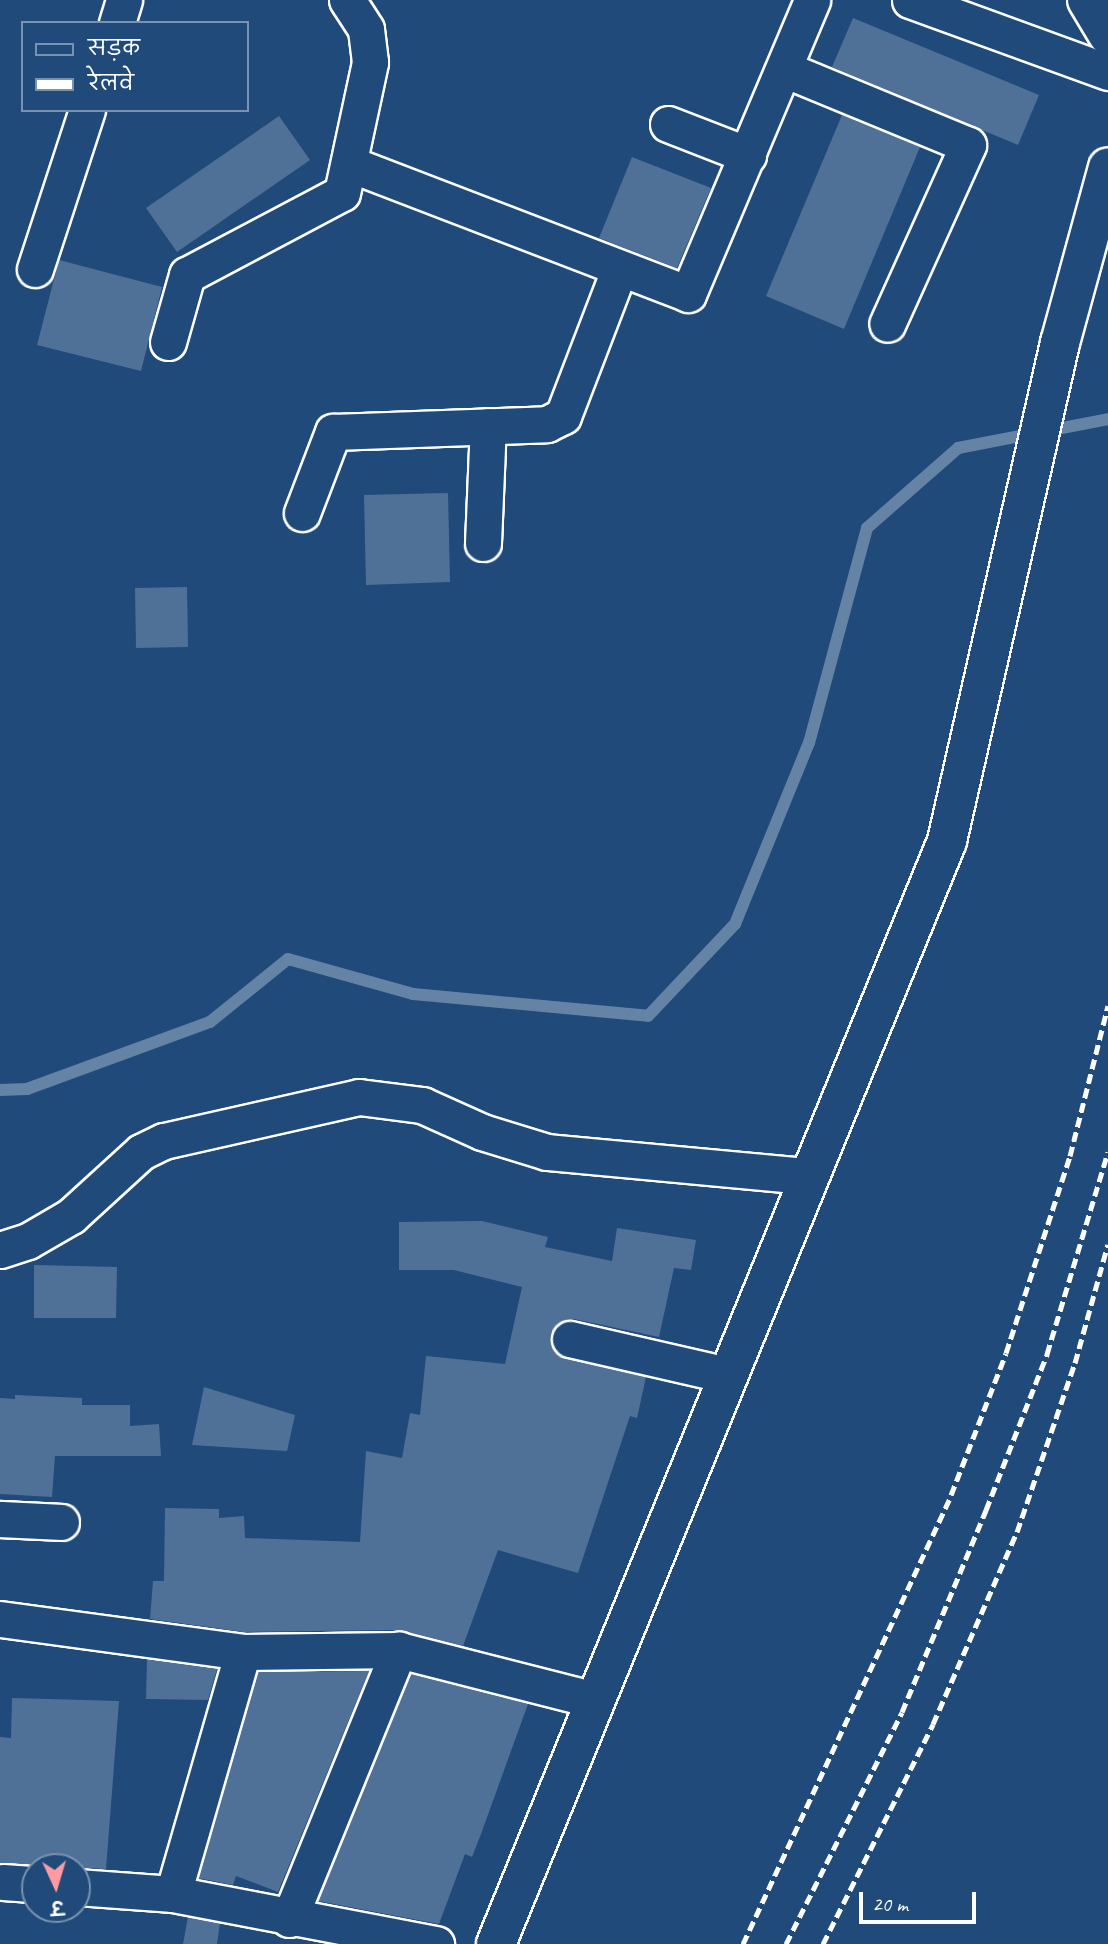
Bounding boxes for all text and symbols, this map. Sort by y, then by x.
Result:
legend [21,21,248,112]
text: सड़क [88,35,140,61]
text: रेलवे [88,70,134,96]
north arrow [21,1853,91,1923]
scale bar [863,1878,980,1922]
text: 20 m [872,1891,908,1917]
text: उ [50,1895,64,1919]

